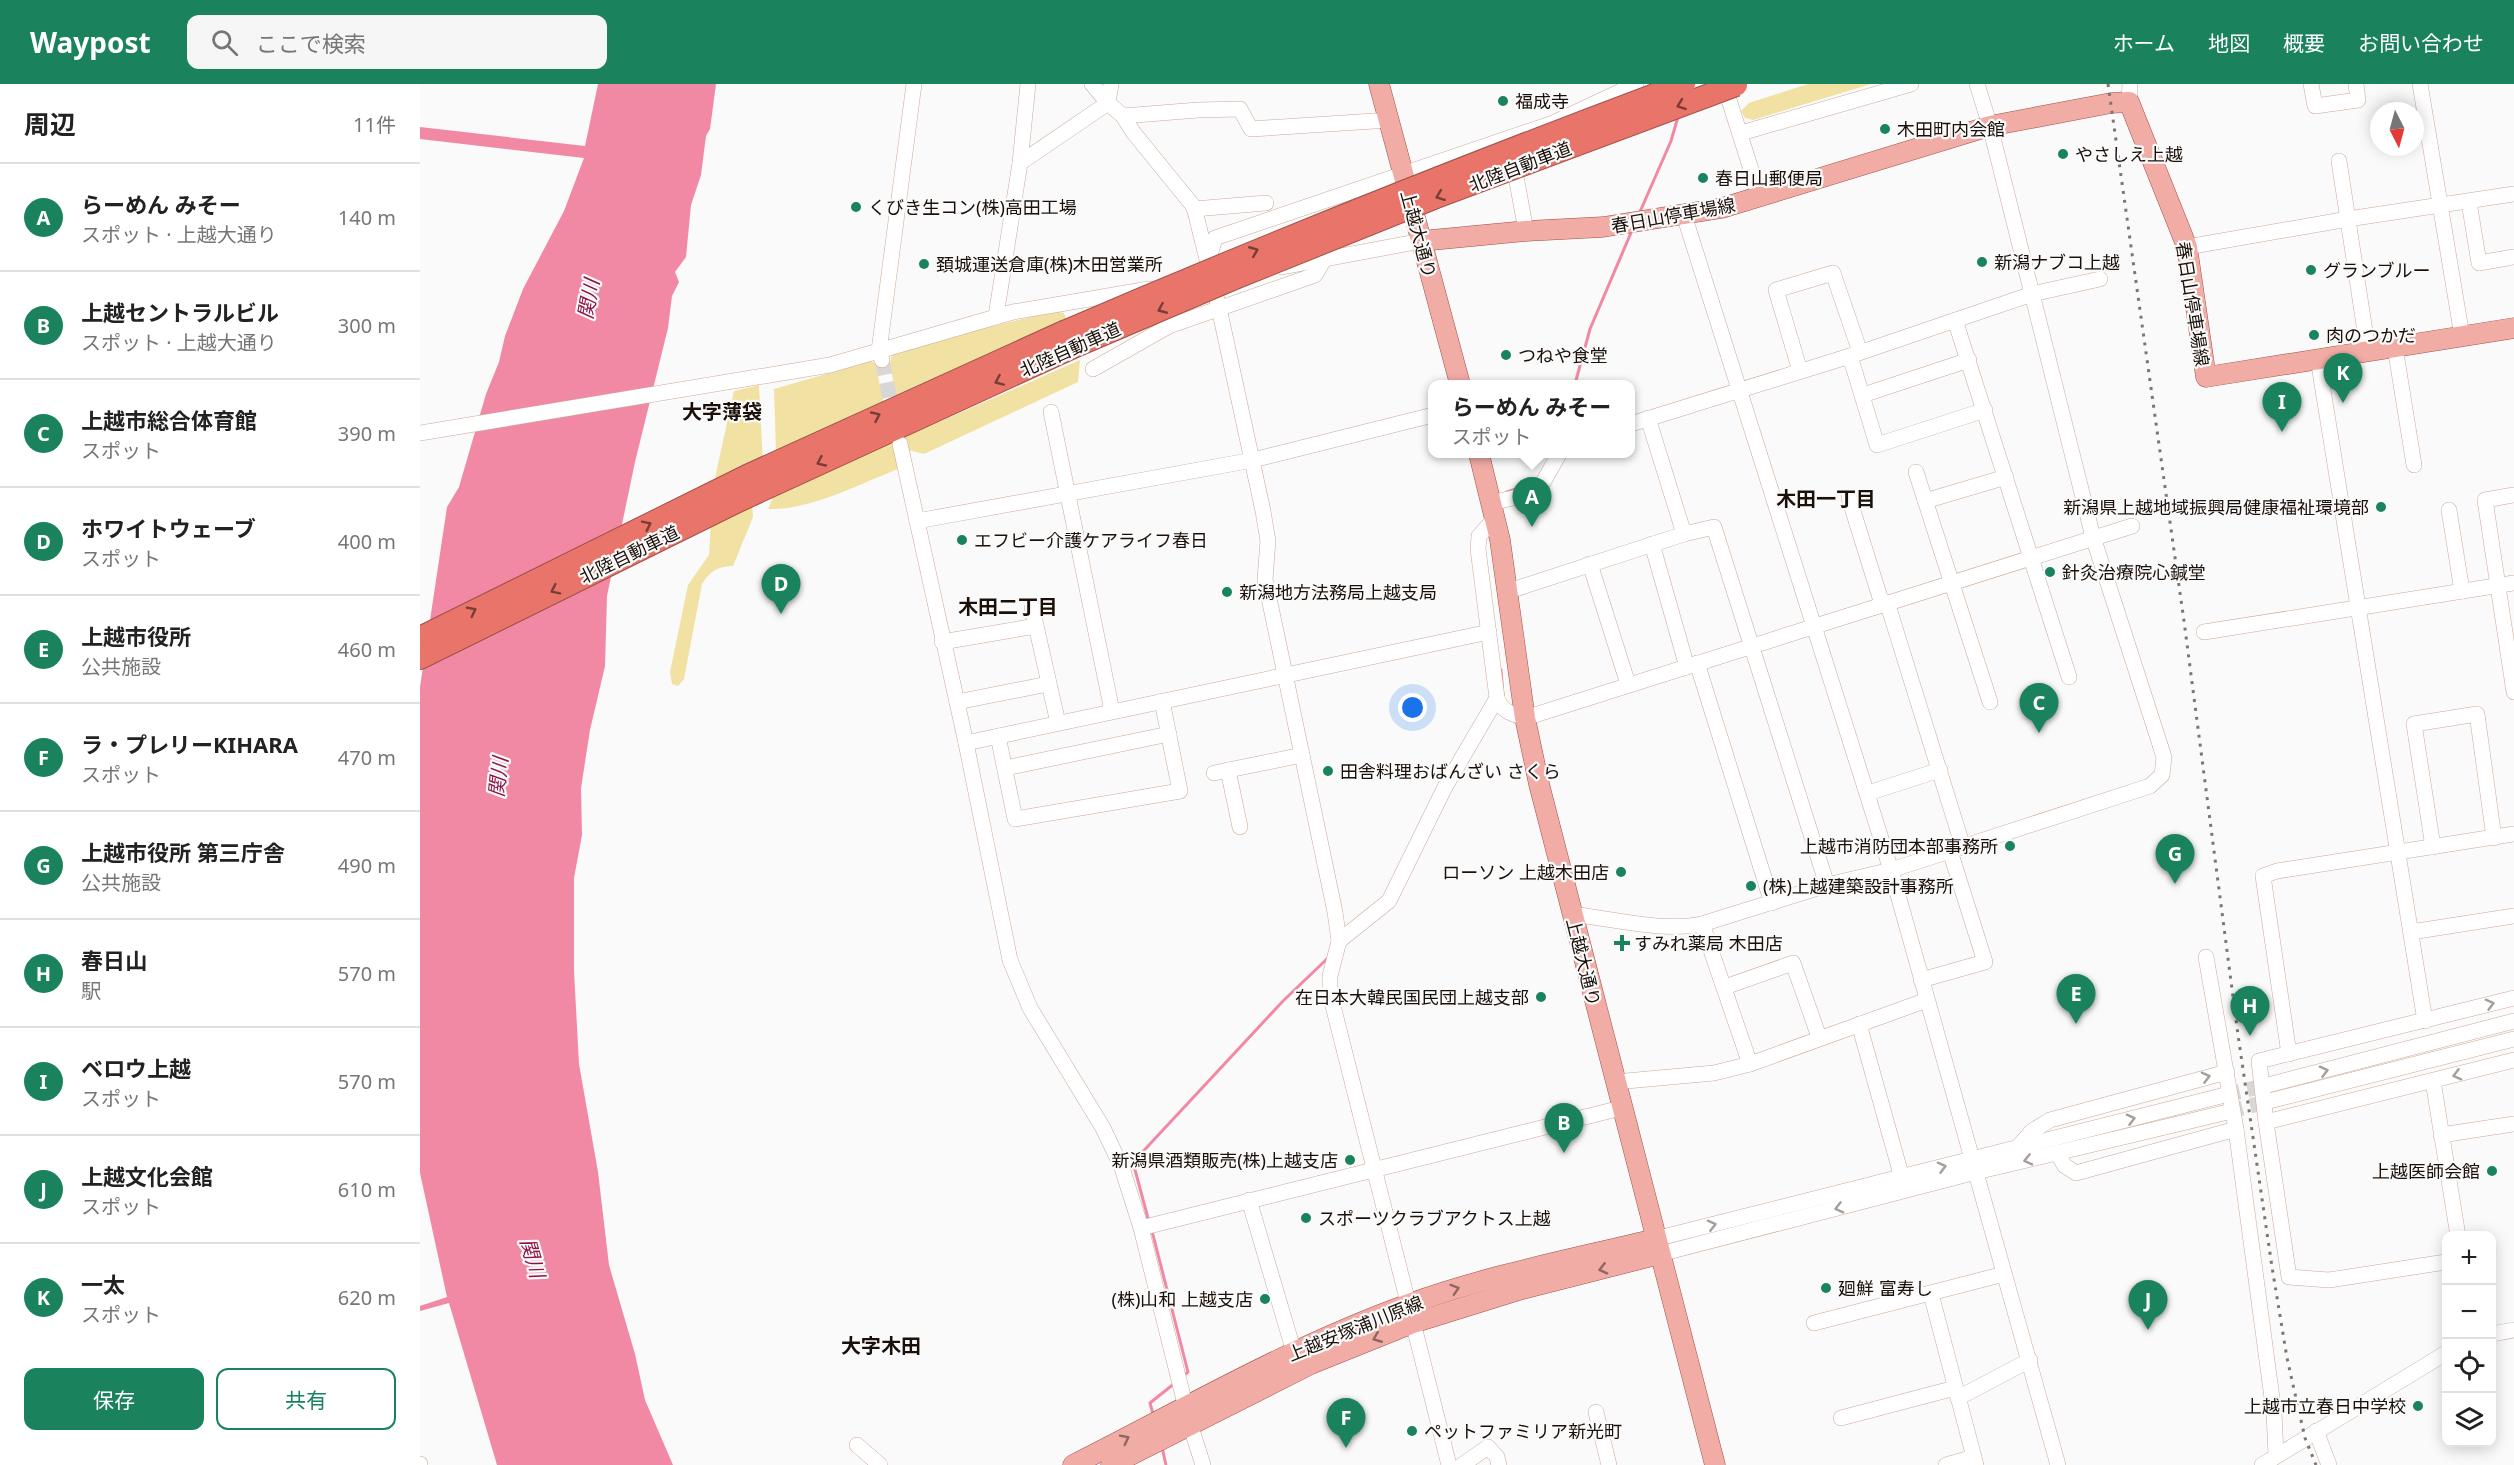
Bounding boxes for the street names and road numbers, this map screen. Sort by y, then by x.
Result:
street label: 北陸自動車道 [1465,135,1575,197]
street label: 上越大通り [1396,187,1442,281]
street label: 春日山停車場線 [1609,192,1737,238]
street label: 春日山停車場線 [2171,240,2215,368]
street label: 北陸自動車道 [1016,316,1124,382]
street label: 北陸自動車道 [575,520,683,588]
street label: 上越大通り [1561,915,1607,1009]
street label: 上越安塚浦川原線 [1284,1290,1426,1366]

